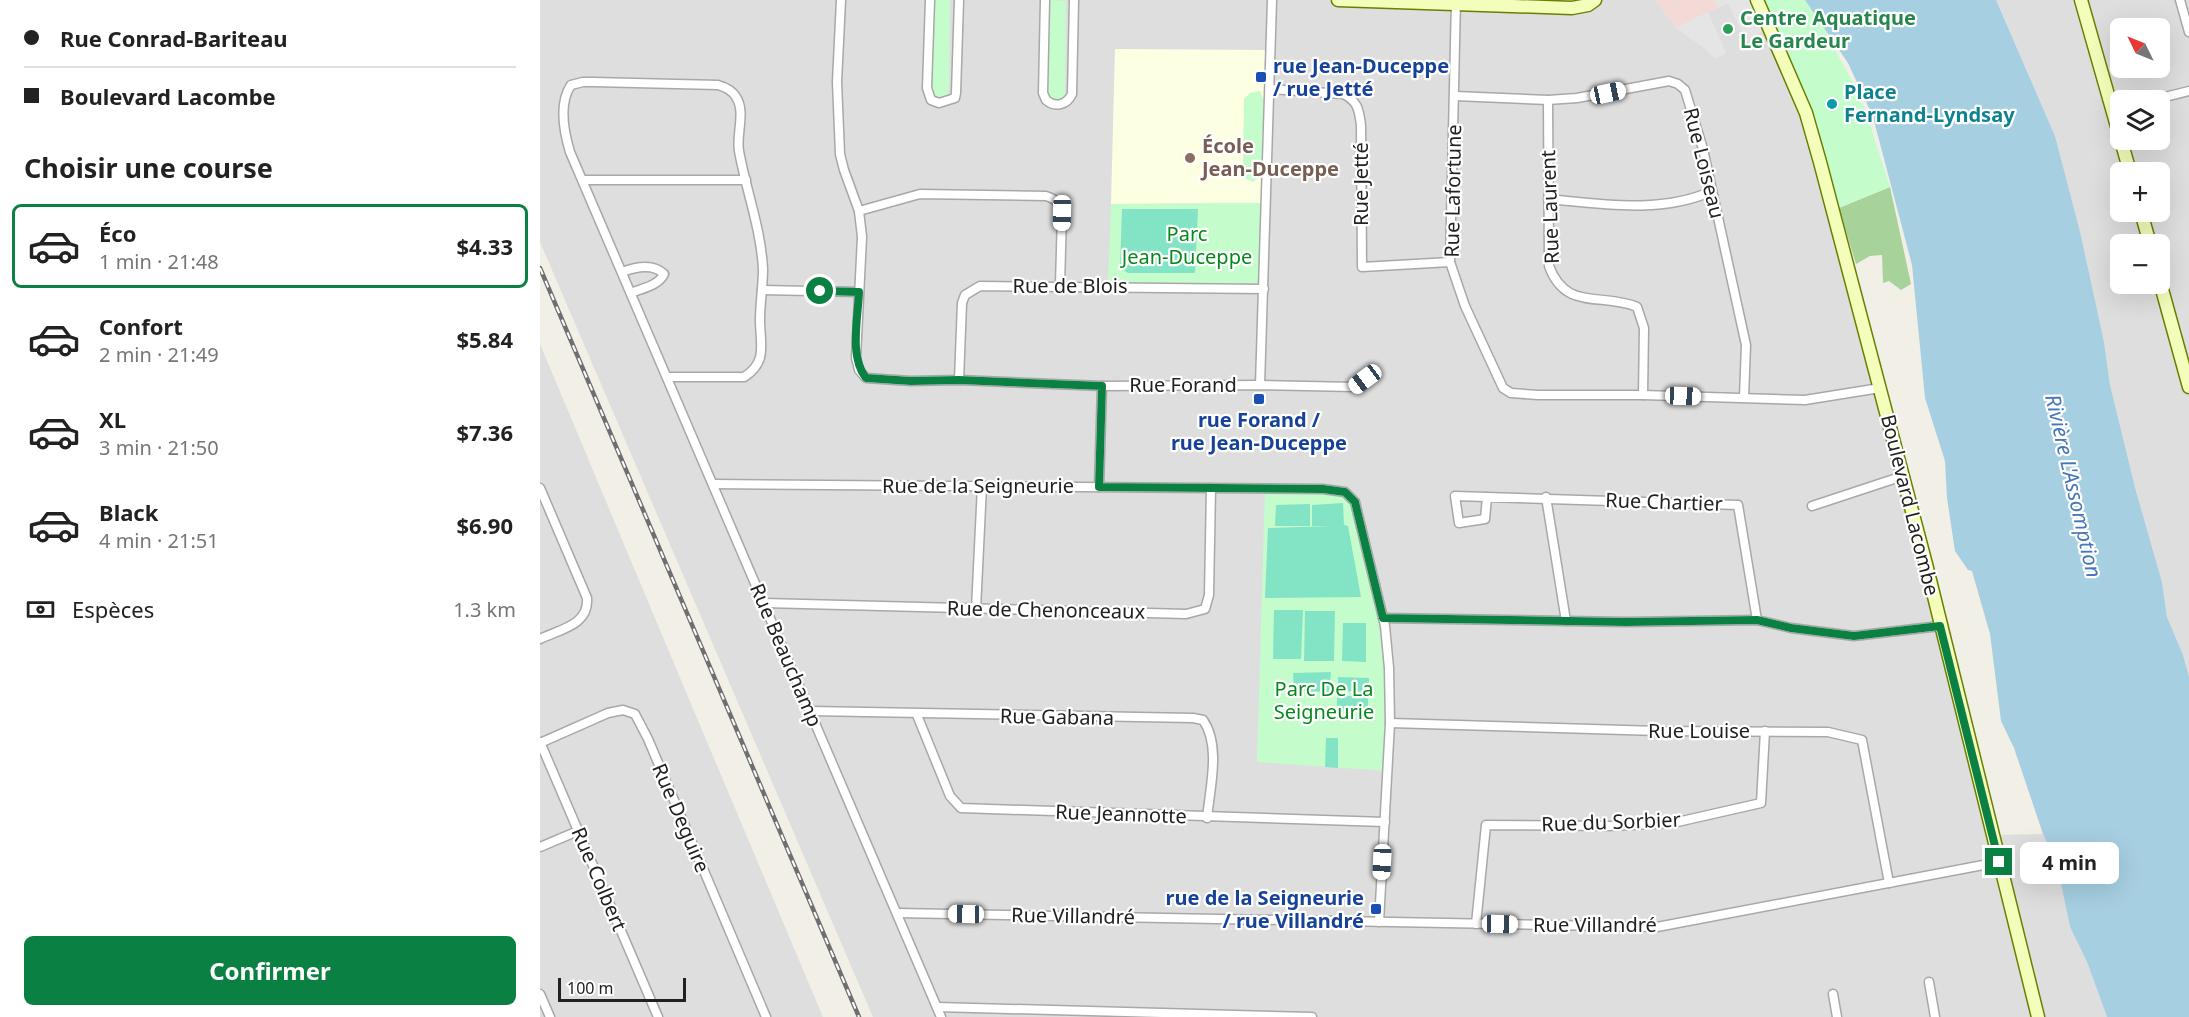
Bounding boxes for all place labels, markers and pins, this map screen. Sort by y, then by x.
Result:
place label: Centre Aquatique Le Gardeur [1740,4,1916,54]
marker: Centre Aquatique Le Gardeur [1721,22,1735,36]
place label: rue Jean-Duceppe / rue Jetté [1273,52,1449,102]
marker: rue Jean-Duceppe / rue Jetté [1254,70,1268,84]
place label: Place Fernand-Lyndsay [1844,78,2015,128]
marker: Place Fernand-Lyndsay [1825,97,1839,111]
place label: École Jean-Duceppe [1200,132,1339,182]
marker: École Jean-Duceppe [1183,151,1197,165]
marker: rue Forand / rue Jean-Duceppe [1252,392,1266,406]
place label: rue Forand / rue Jean-Duceppe [1171,406,1347,456]
place label: rue de la Seigneurie / rue Villandré [1166,884,1364,934]
marker: rue de la Seigneurie / rue Villandré [1369,902,1383,916]

